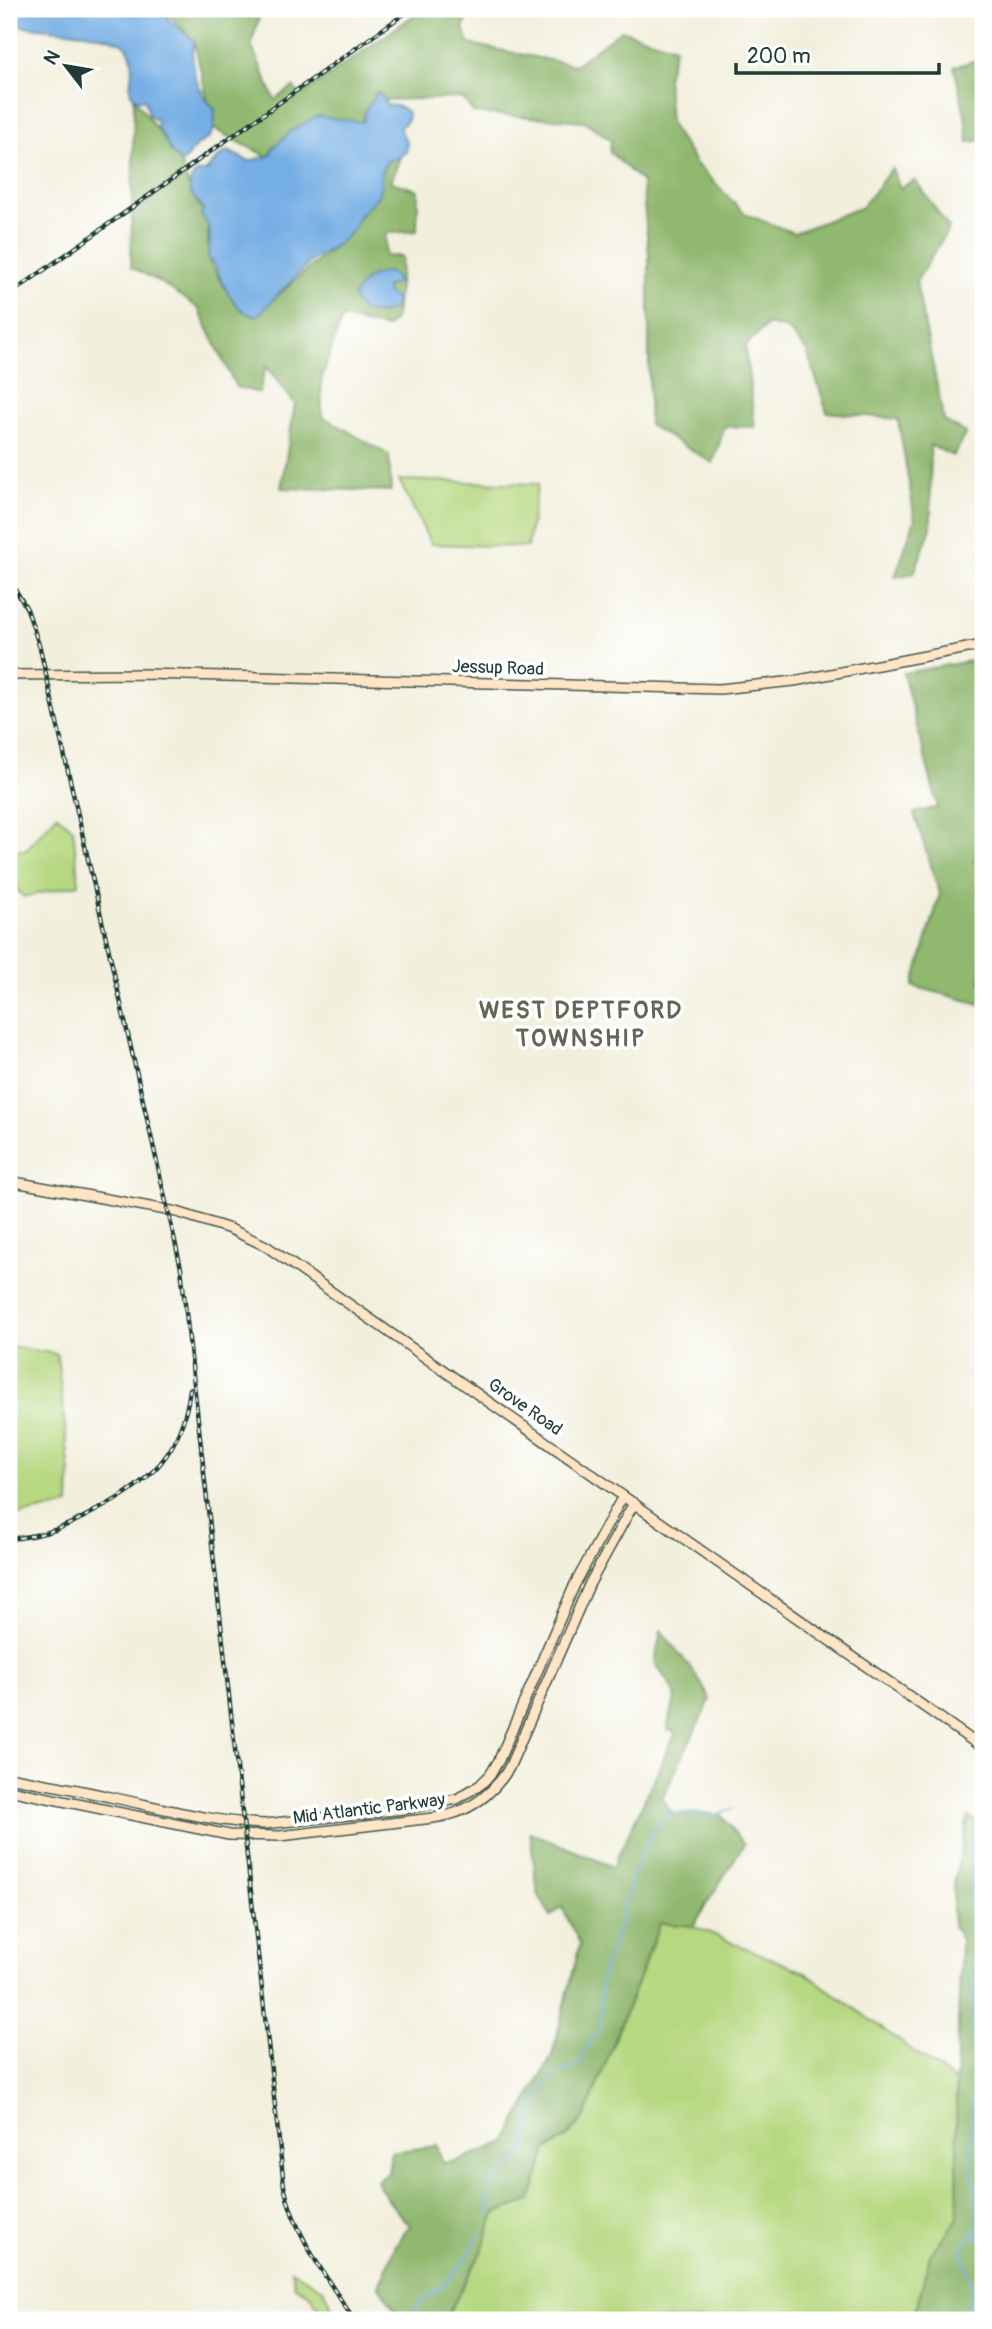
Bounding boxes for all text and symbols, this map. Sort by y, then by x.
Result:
north arrow [32,32,102,102]
scale bar [736,32,940,76]
text: 200 m [747,43,811,70]
text: N [39,46,66,69]
street label: Jessup Road [452,655,544,681]
district label: WEST DEPTFORD TOWNSHIP [479,996,683,1053]
street label: Grove Road [483,1373,567,1441]
street label: Mid Atlantic Parkway [292,1788,447,1830]

